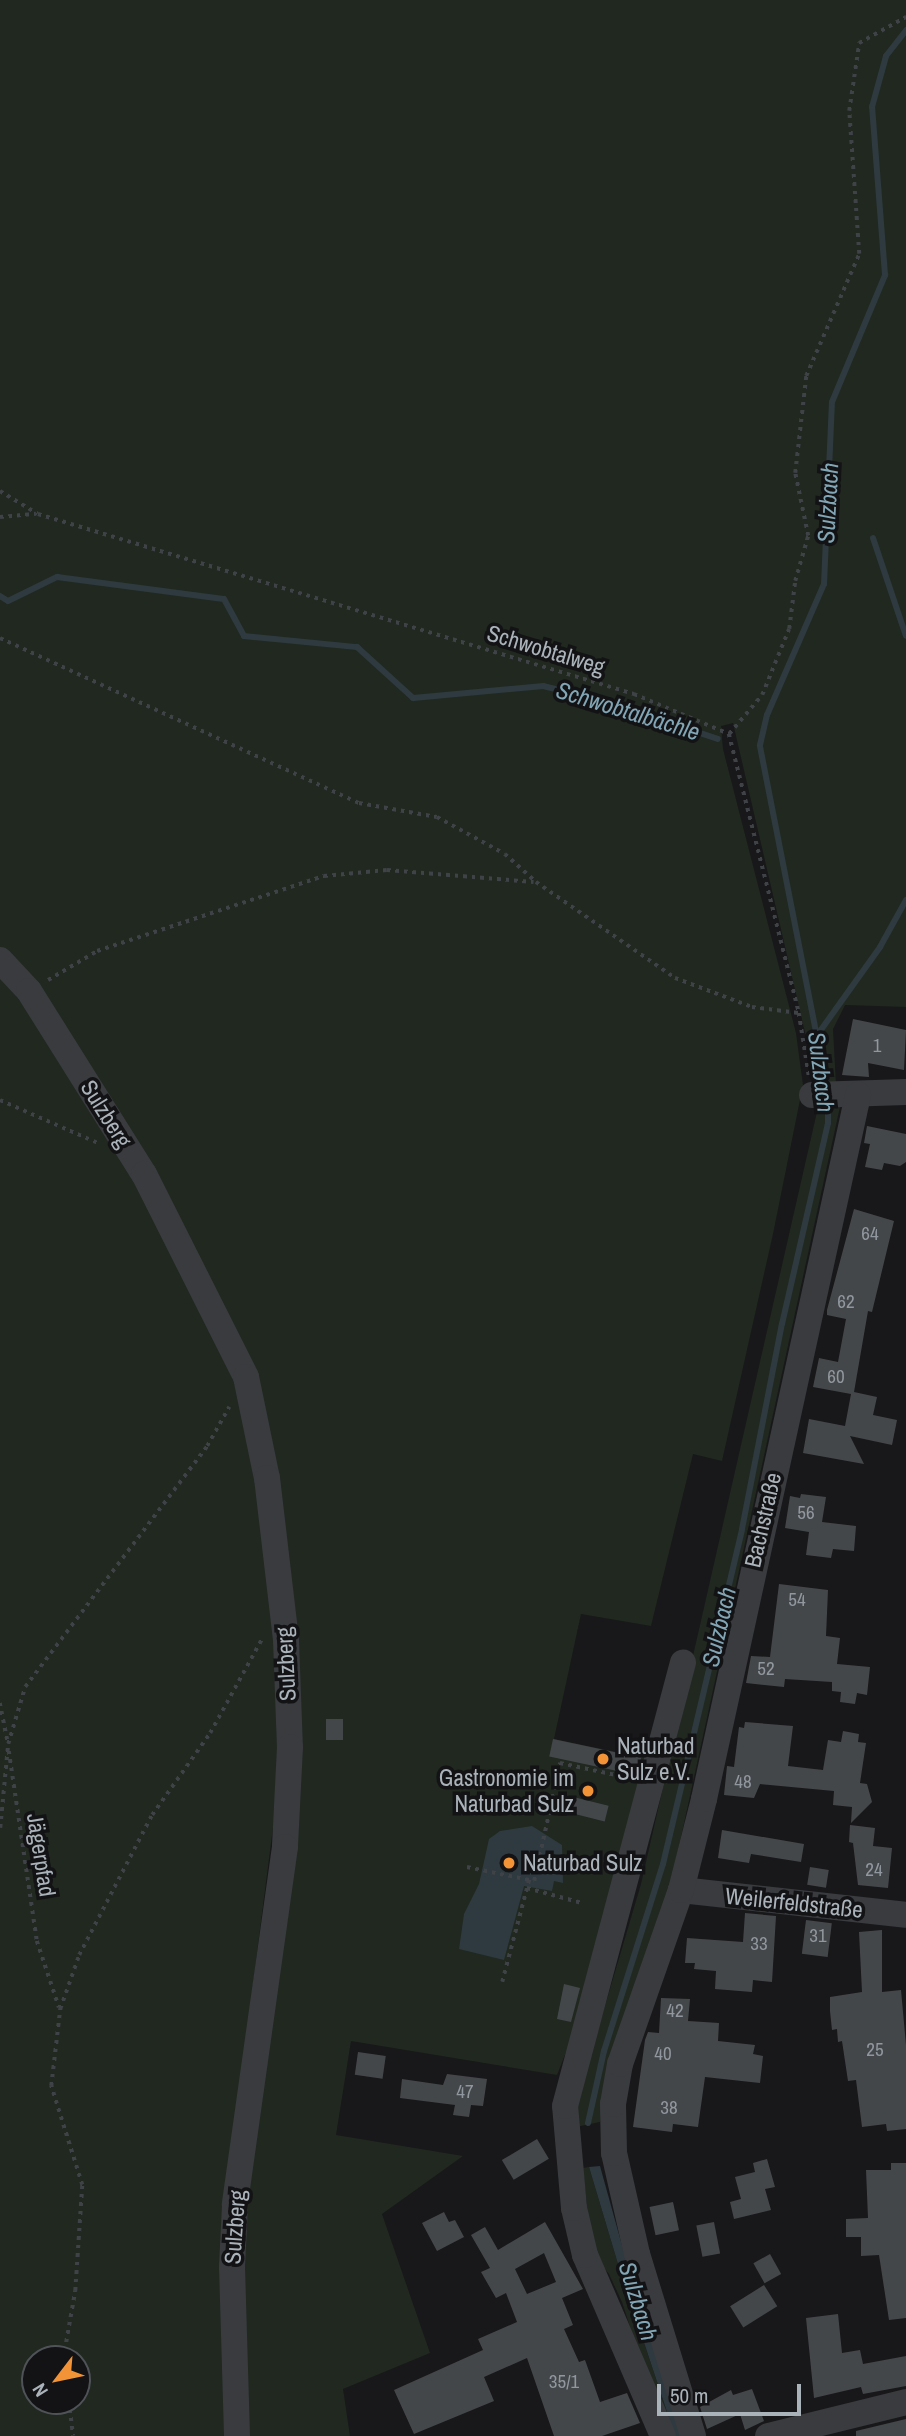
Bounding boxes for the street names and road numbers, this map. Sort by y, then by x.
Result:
street label: Schwobtalweg [484,619,608,681]
street label: Sulzberg [75,1075,137,1153]
street label: Bachstraße [739,1470,787,1570]
street label: Sulzberg [270,1626,302,1702]
street label: Jägerpfad [21,1811,61,1899]
street label: Weilerfeldstraße [724,1882,864,1924]
street label: Sulzberg [219,2189,251,2265]

